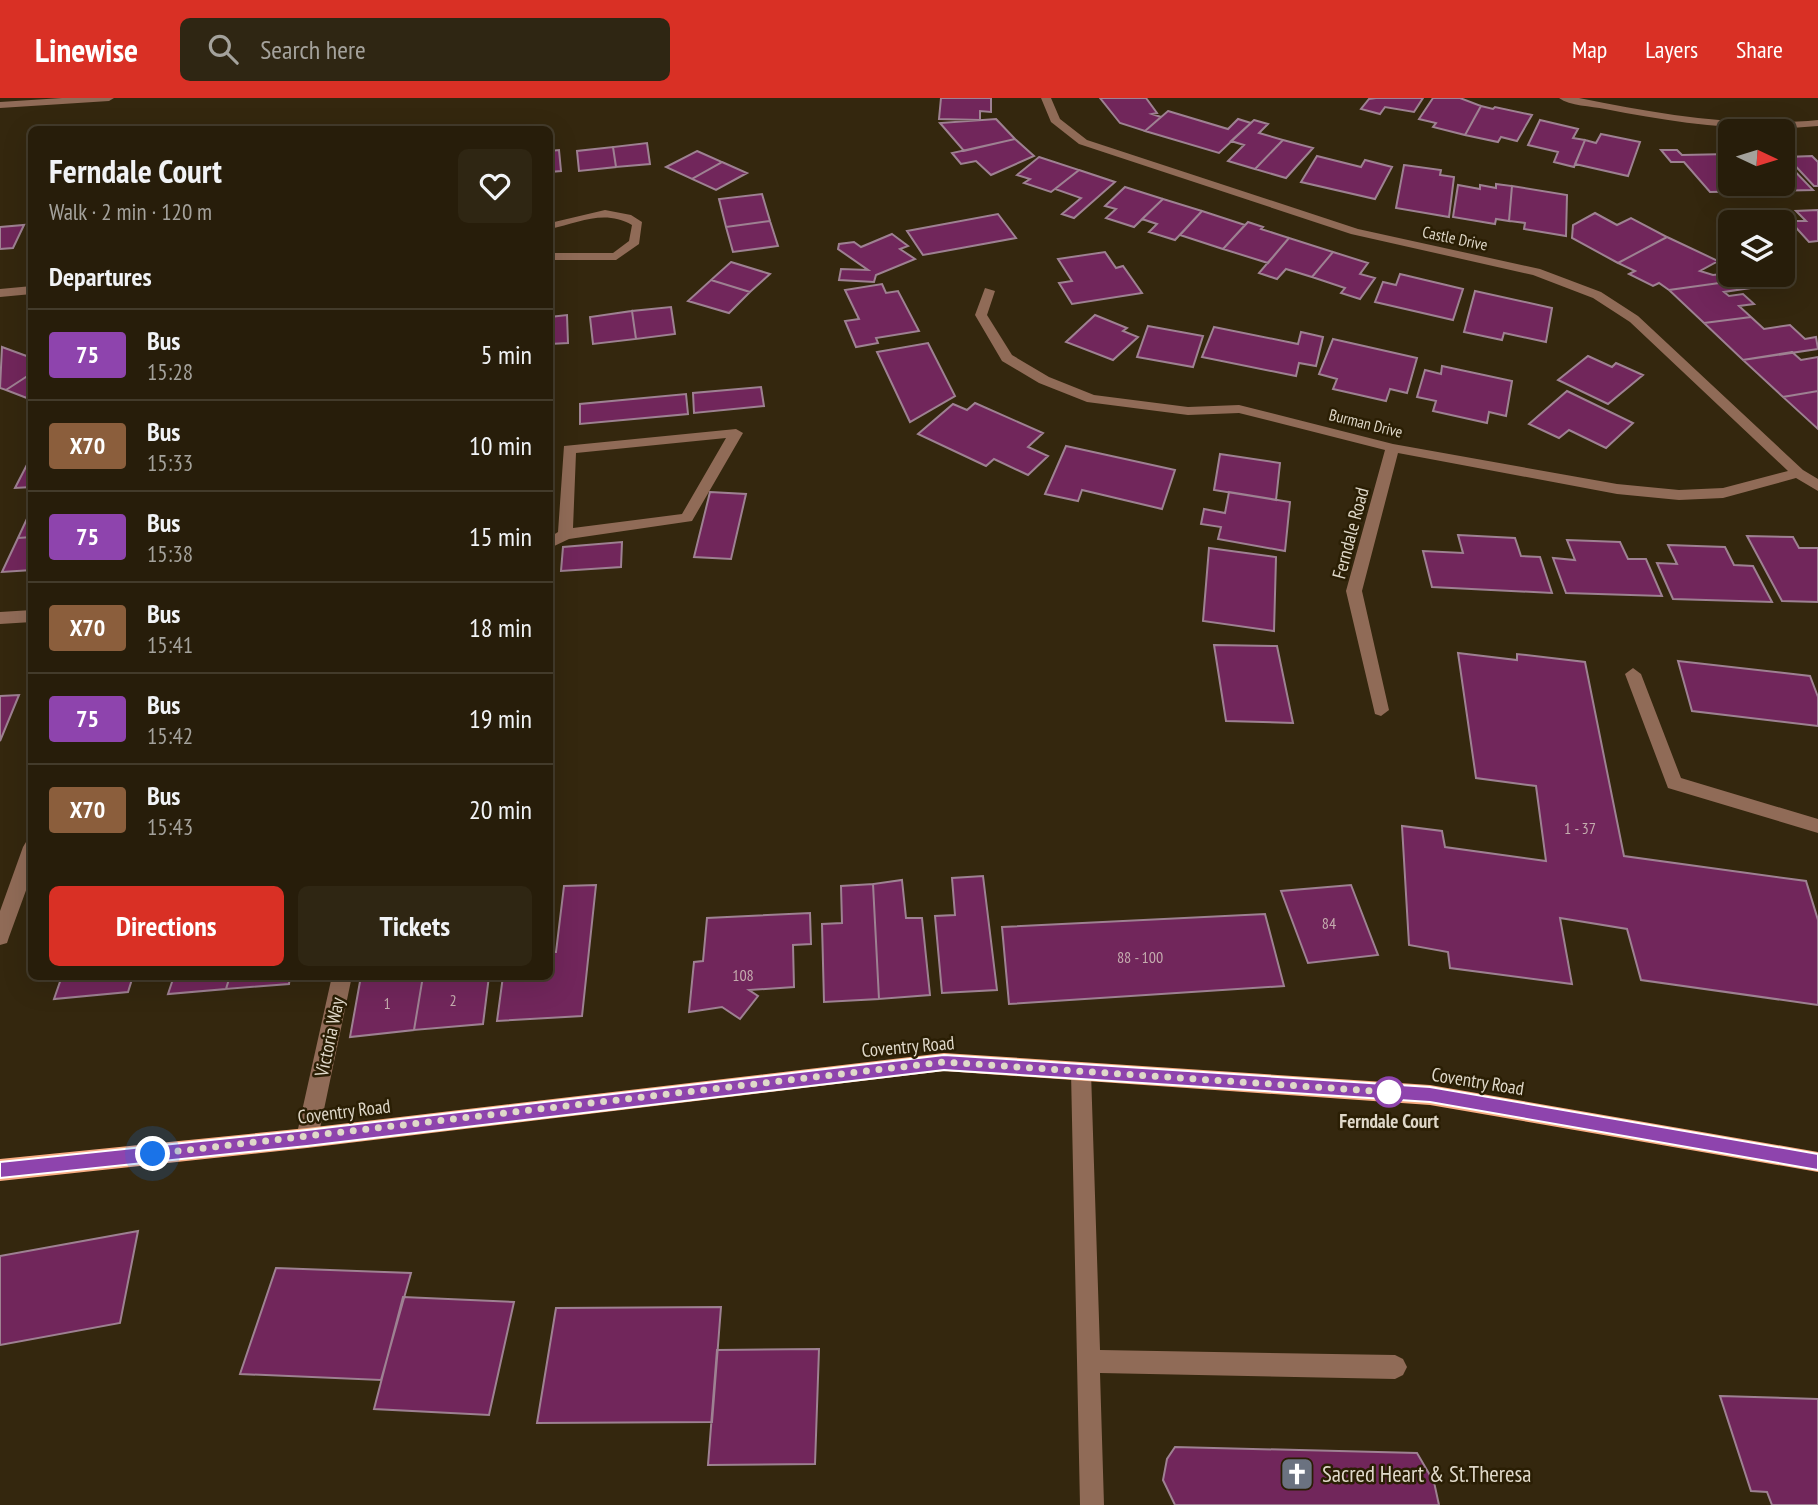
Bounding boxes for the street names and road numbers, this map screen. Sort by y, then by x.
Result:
street label: Castle Drive [1421,221,1489,255]
street label: Burman Drive [1327,404,1405,442]
street label: Ferndale Road [1326,485,1374,581]
street label: Victoria Way [309,994,349,1080]
street label: Coventry Road [861,1030,955,1062]
street label: Coventry Road [1430,1062,1526,1100]
street label: Coventry Road [296,1093,392,1129]

